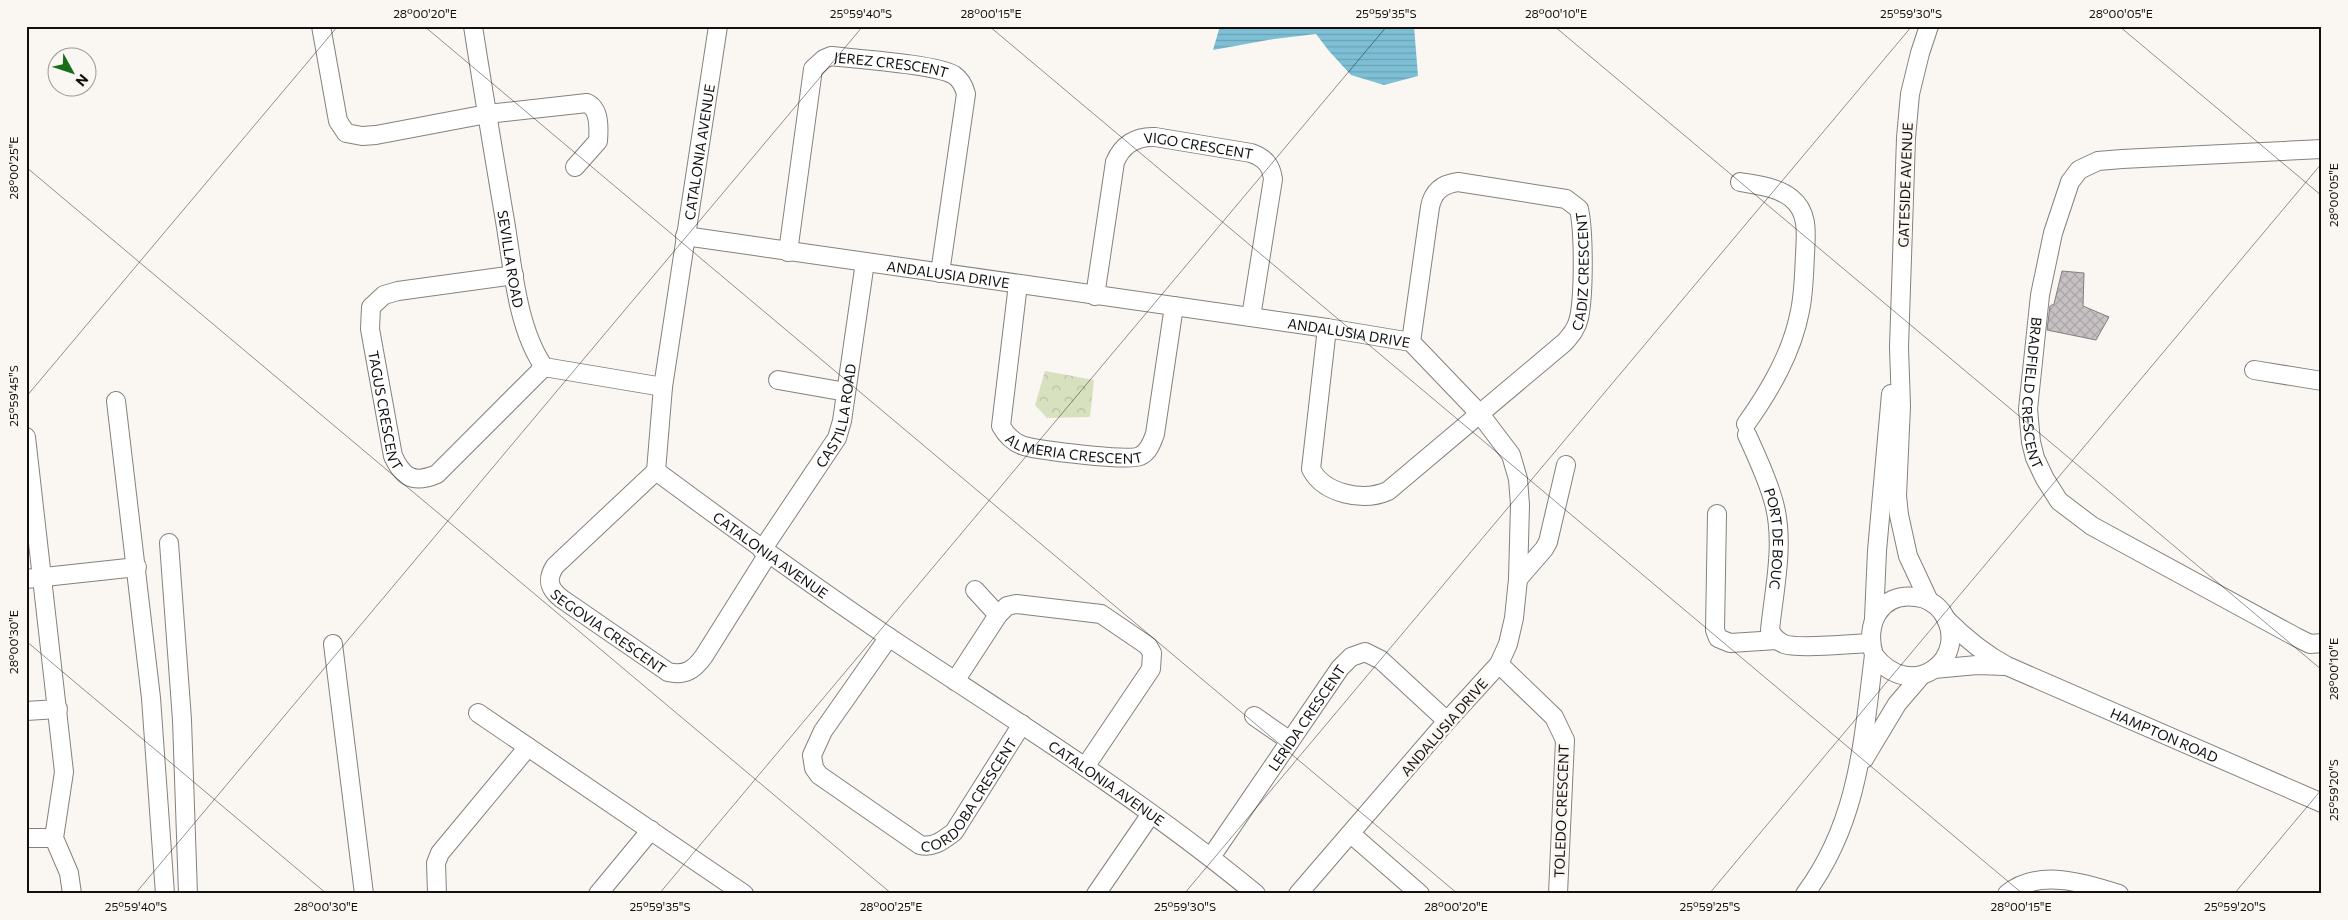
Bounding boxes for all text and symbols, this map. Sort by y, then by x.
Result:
text: 28°00'20"E [393,6,457,20]
text: 25°59'40"S [830,6,892,20]
text: 28°00'15"E [960,6,1022,20]
text: 25°59'35"S [1355,6,1417,20]
text: 28°00'10"E [1525,6,1587,20]
text: 25°59'30"S [1880,6,1942,20]
text: 28°00'05"E [2089,6,2153,20]
north arrow [48,48,98,98]
street label: JEREZ CRESCENT [833,48,951,80]
text: N [72,71,92,90]
street label: CATALONIA AVENUE [680,83,718,221]
street label: GATESIDE AVENUE [1894,122,1916,248]
street label: VIGO CRESCENT [1143,128,1254,162]
text: 28°00'25"E [6,137,20,199]
text: 28°00'05"E [2326,163,2340,227]
street label: SEVILLA ROAD [495,209,528,309]
street label: CADIZ CRESCENT [1567,211,1591,333]
street label: ANDALUSIA DRIVE [886,257,1011,291]
street label: ANDALUSIA DRIVE [1287,314,1412,350]
street label: BRADFIELD CRESCENT [2019,316,2047,471]
street label: TAGUS CRESCENT [366,349,407,473]
street label: CASTILLA ROAD [811,362,859,470]
text: 25°59'45"S [6,365,20,427]
street label: ALMERIA CRESCENT [1002,429,1144,466]
street label: PORT DE BOUC [1761,486,1787,591]
street label: CATALONIA AVENUE [710,508,832,601]
street label: SEGOVIA CRESCENT [547,585,670,677]
text: 28°00'30"E [6,610,20,674]
text: 28°00'10"E [2326,638,2340,700]
street label: LERIDA CRESCENT [1264,661,1349,774]
street label: ANDALUSIA DRIVE [1397,675,1491,779]
street label: HAMPTON ROAD [2108,704,2221,765]
street label: CORDOBA CRESCENT [921,735,1020,854]
street label: CATALONIA AVENUE [1046,736,1168,829]
street label: TOLEDO CRESCENT [1550,744,1572,878]
text: 25°59'20"S [2326,759,2340,821]
text: 25°59'40"S [105,899,167,913]
text: 28°00'30"E [294,899,358,913]
text: 25°59'35"S [629,899,691,913]
text: 28°00'25"E [860,899,922,913]
text: 25°59'30"S [1154,899,1216,913]
text: 28°00'20"E [1424,899,1488,913]
text: 25°59'25"S [1680,899,1740,913]
text: 28°00'15"E [1990,899,2052,913]
text: 25°59'20"S [2204,899,2266,913]

